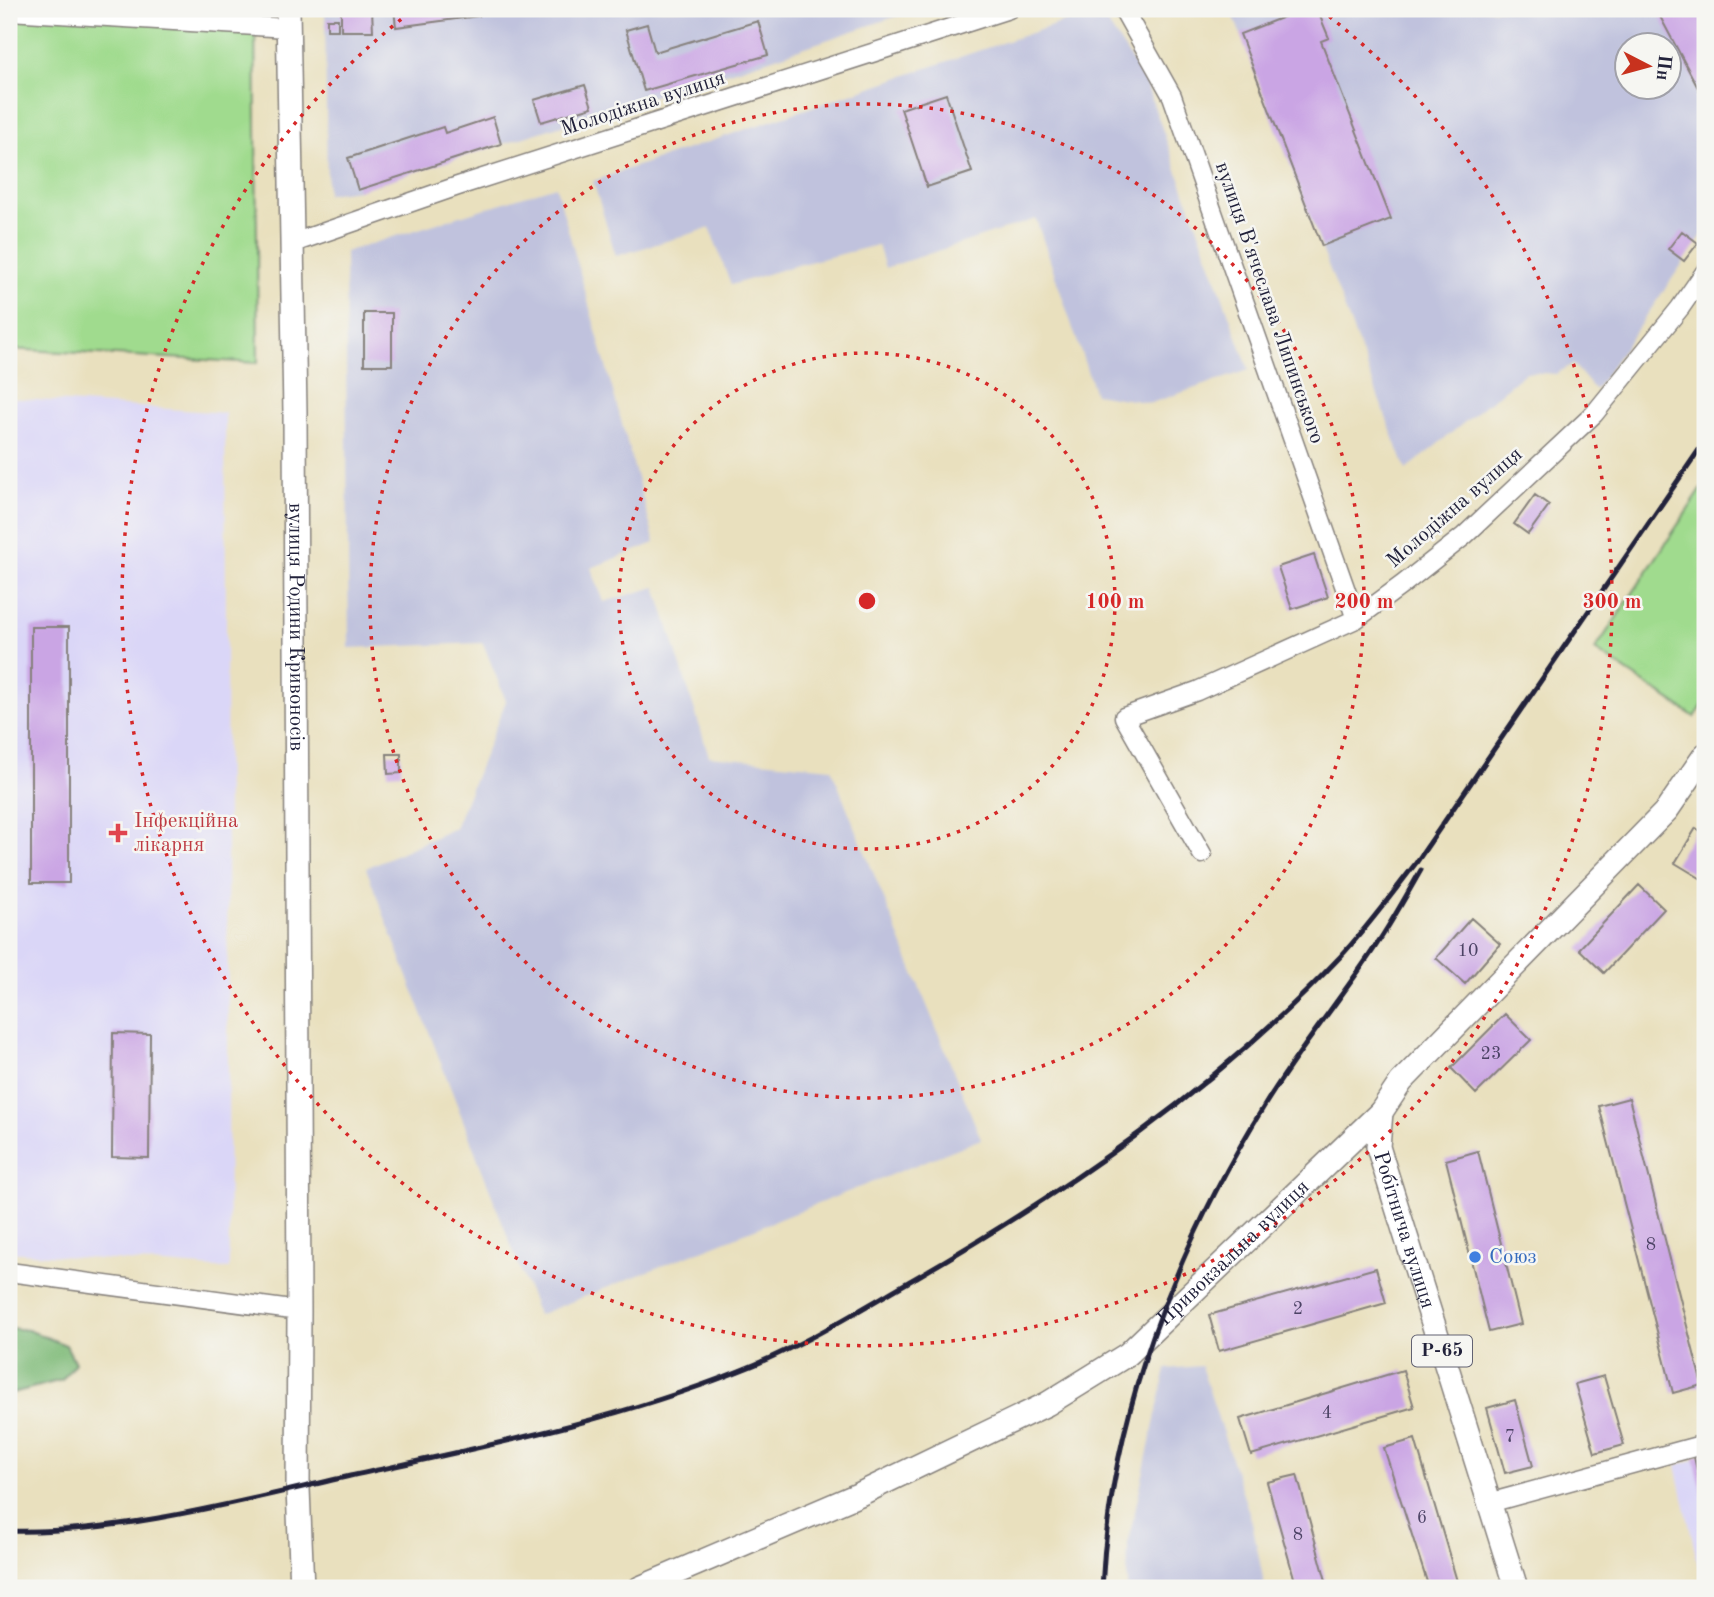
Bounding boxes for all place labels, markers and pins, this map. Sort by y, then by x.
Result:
centre of rings [855,589,879,613]
place label: Інфекційна лікарня [134,811,238,856]
marker: Інфекційна лікарня [108,823,128,843]
place label: Союз [1489,1247,1537,1268]
marker: Союз [1467,1249,1483,1265]

